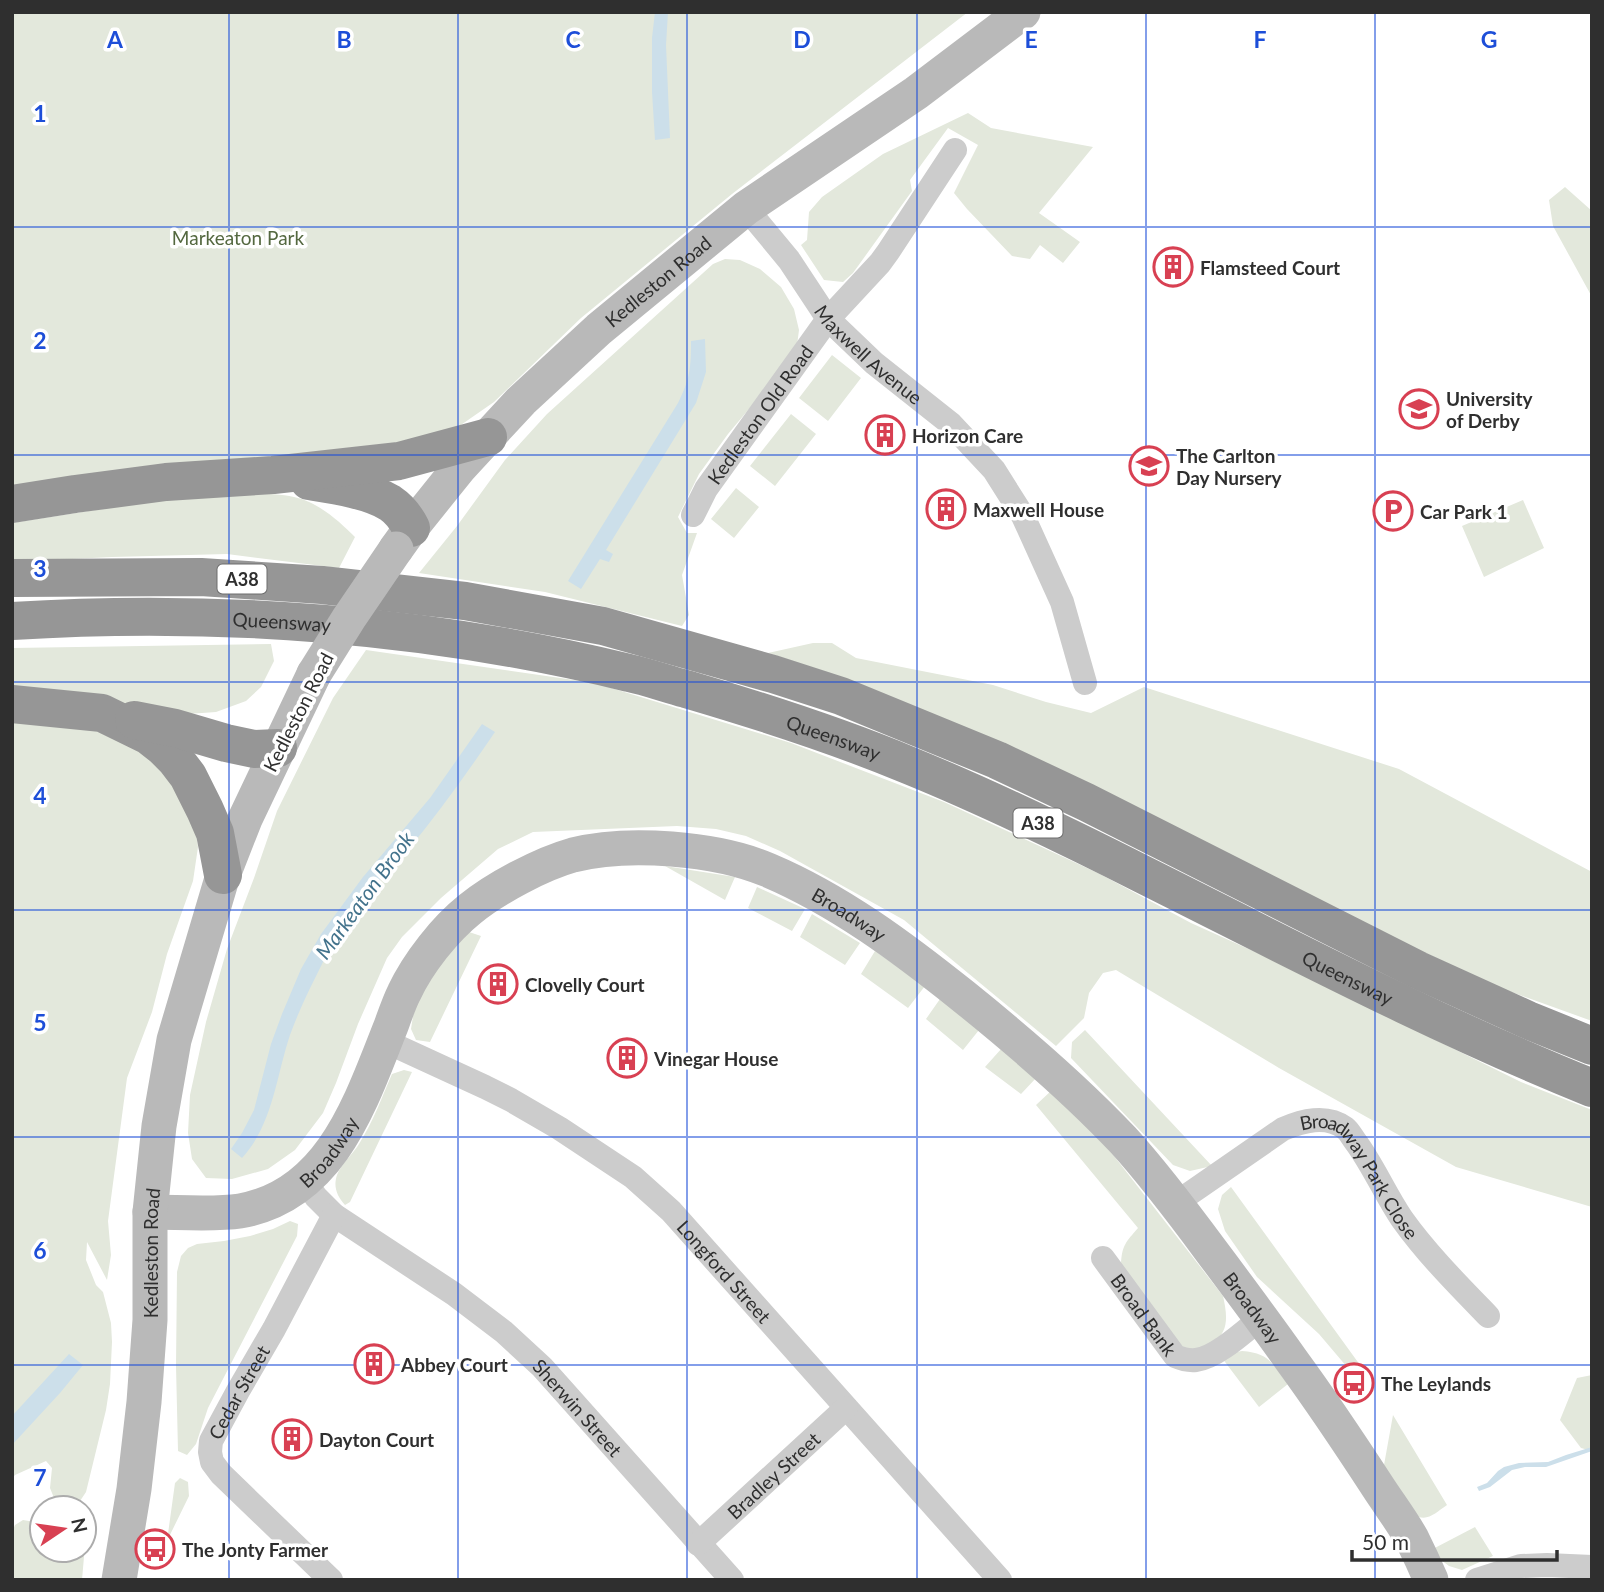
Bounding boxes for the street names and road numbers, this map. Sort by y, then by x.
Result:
street label: Kedleston Road [600,230,715,331]
street label: Maxwell Avenue [810,300,927,409]
street label: Kedleston Old Road [702,340,817,488]
road number: A38 [218,564,266,594]
street label: Queensway [232,607,332,636]
street label: Kedleston Road [258,649,338,775]
street label: Queensway [784,709,884,764]
road number: A38 [1014,808,1062,838]
street label: Broadway [808,882,891,946]
street label: Queensway [1299,945,1397,1009]
street label: Broadway Park Close [1297,1108,1424,1243]
street label: Broadway [294,1112,362,1192]
street label: Kedleston Road [139,1187,164,1318]
street label: Longford Street [673,1215,776,1327]
street label: Broadway [1219,1267,1287,1348]
street label: Broad Bank [1107,1269,1182,1360]
street label: Cedar Street [203,1341,274,1443]
street label: Sherwin Street [529,1354,628,1461]
street label: Bradley Street [722,1427,824,1523]

